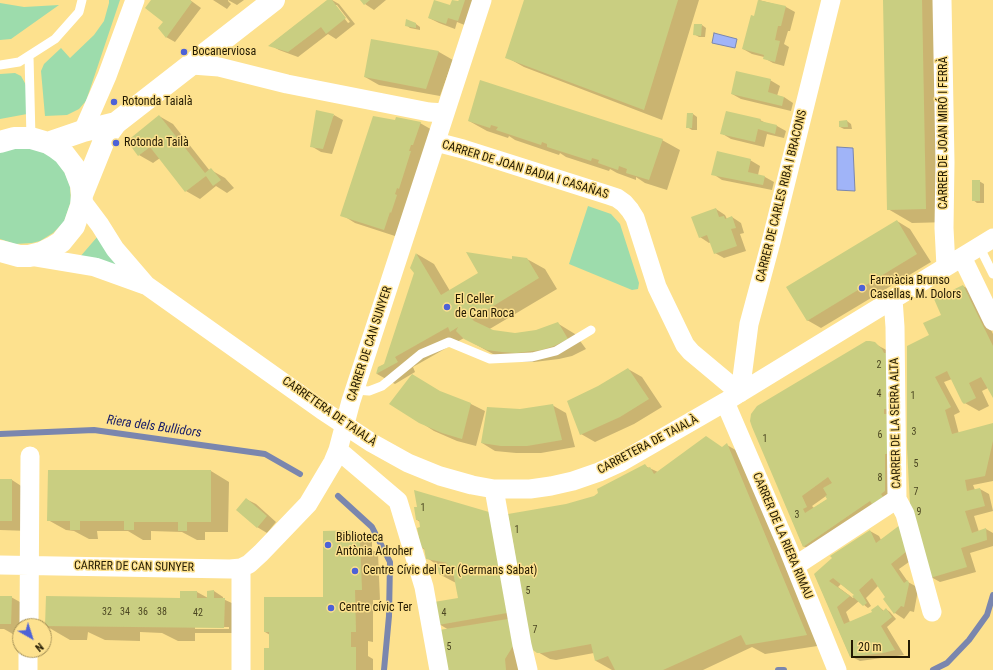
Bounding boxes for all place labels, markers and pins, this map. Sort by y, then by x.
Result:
place label: Bocanerviosa [192,45,256,59]
marker: Bocanerviosa [179,47,189,57]
place label: Rotonda Taialà [122,95,192,109]
marker: Rotonda Taialà [109,97,119,107]
place label: Rotonda Tailà [124,136,189,150]
marker: Rotonda Tailà [111,138,121,148]
place label: Farmàcia Brunso Casellas, M. Dolors [870,274,961,302]
marker: Farmàcia Brunso Casellas, M. Dolors [857,283,867,293]
place label: El Celler de Can Roca [455,293,514,321]
marker: El Celler de Can Roca [442,302,452,312]
place label: Biblioteca Antònia Adroher [336,531,413,559]
marker: Biblioteca Antònia Adroher [323,540,333,550]
place label: Centre Cívic del Ter (Germans Sabat) [363,564,537,578]
marker: Centre Cívic del Ter (Germans Sabat) [350,566,360,576]
place label: Centre cívic Ter [339,601,412,615]
marker: Centre cívic Ter [326,603,336,613]

